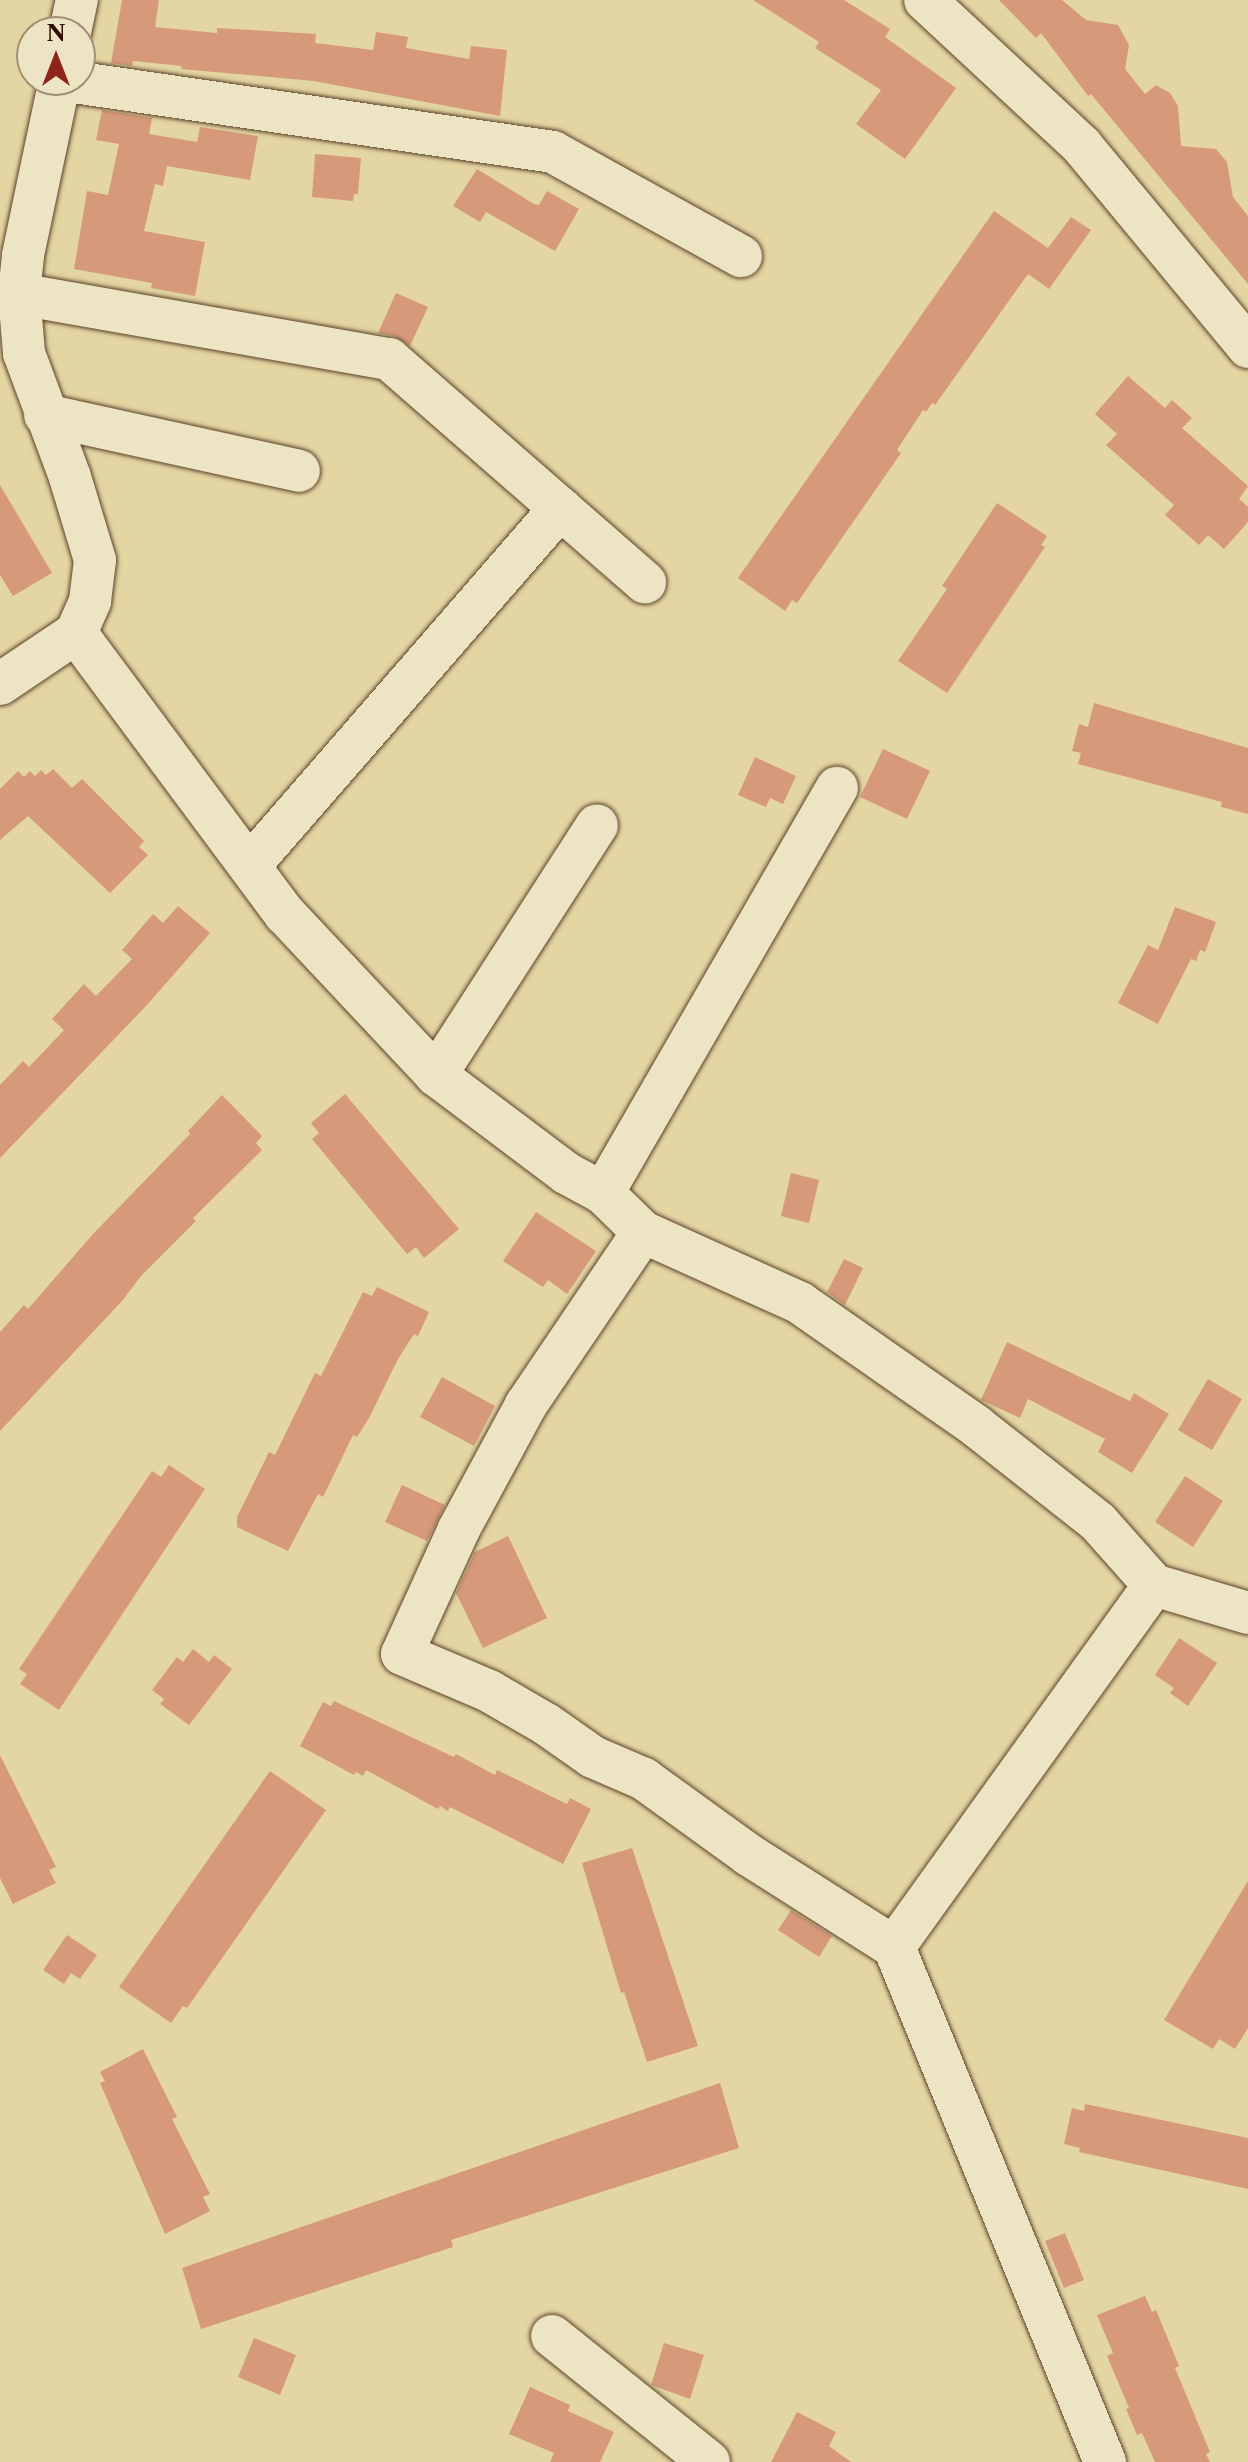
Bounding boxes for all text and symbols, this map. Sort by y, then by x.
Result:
north arrow [16,16,96,96]
text: N [46,20,66,47]

